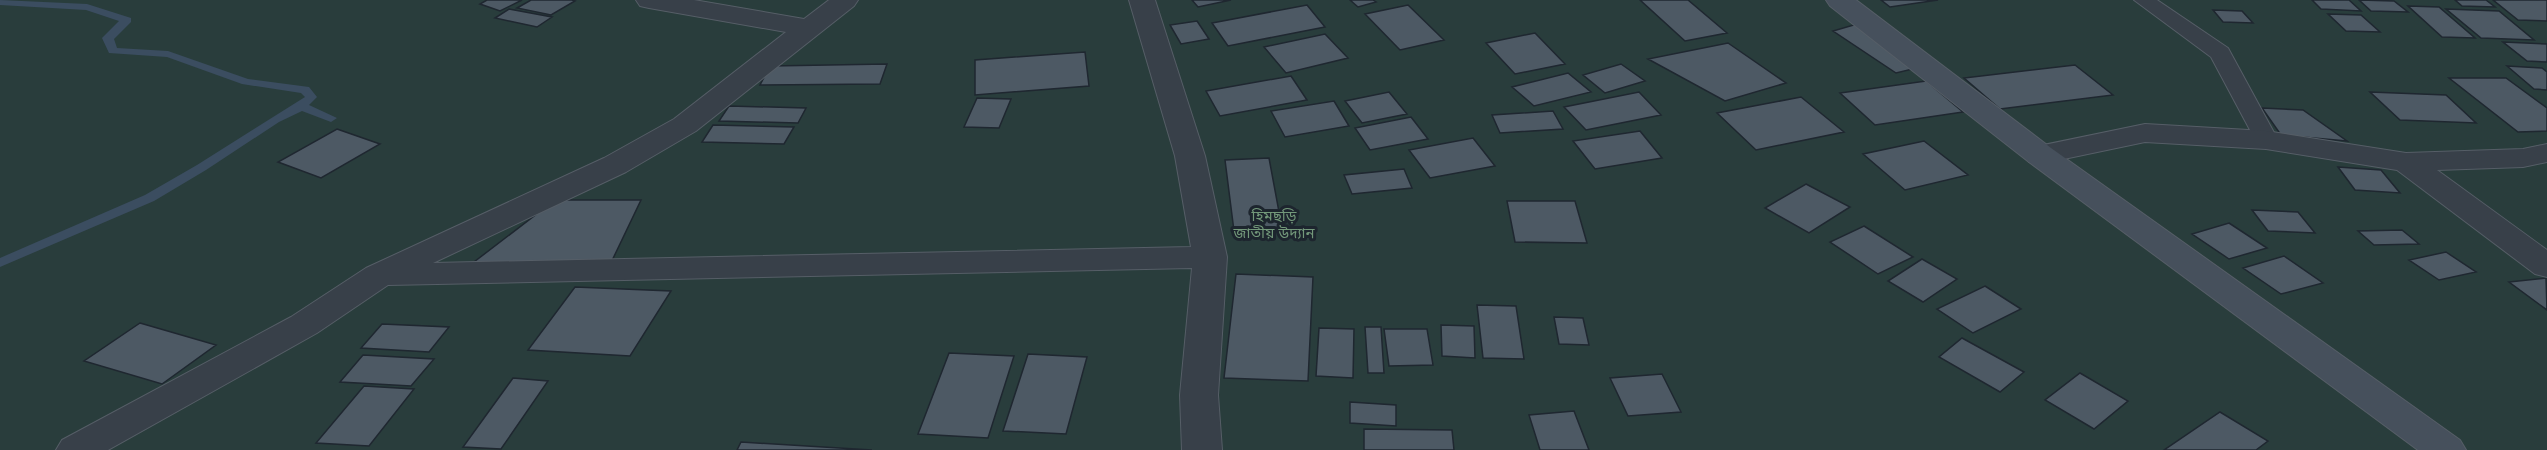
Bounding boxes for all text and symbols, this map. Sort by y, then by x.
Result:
park label: হিমছড়ি জাতীয় উদ্যান [1232,206,1315,242]

